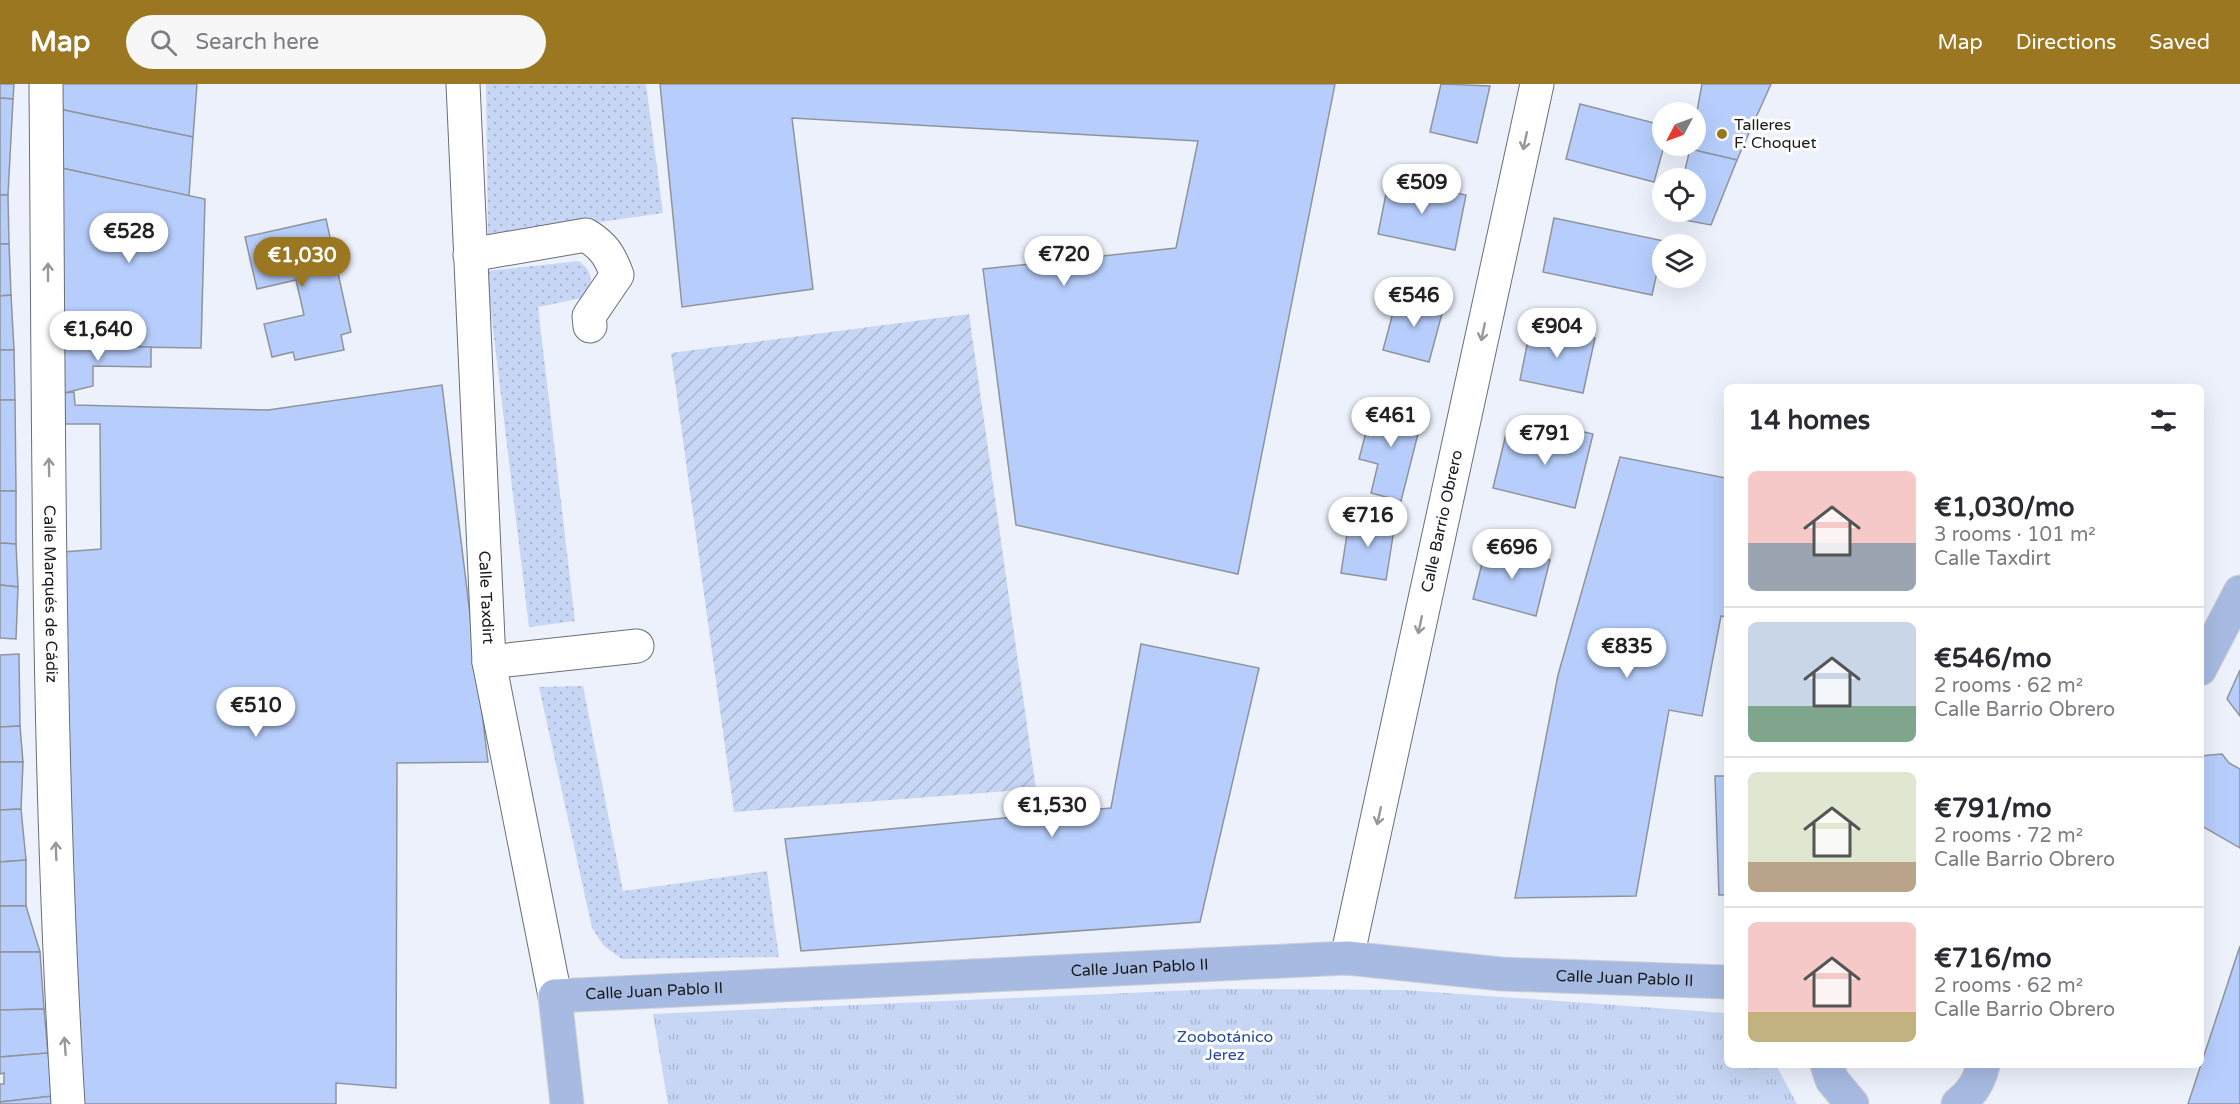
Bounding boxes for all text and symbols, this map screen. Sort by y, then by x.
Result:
search box [126,15,546,69]
text: Map [30,25,90,59]
icon: search [147,26,180,59]
text: Search here [195,29,319,55]
text: Map [1937,30,1983,55]
text: Directions [2016,30,2116,55]
text: Saved [2149,30,2210,55]
north arrow [1652,102,1706,156]
map controls [1652,102,1706,288]
place label: Talleres F. Choquet [1734,115,1817,153]
marker: Talleres F. Choquet [1715,127,1729,141]
one-way arrow [1519,131,1530,150]
pin: €509 [1386,164,1458,215]
button: locate [1652,168,1706,222]
text: €509 [1396,171,1448,195]
pin: €528 [93,213,165,264]
text: €528 [103,220,155,244]
button: layers [1652,234,1706,288]
pin: €720 [1028,236,1100,287]
pin: €1,030 [253,237,351,288]
text: €720 [1038,243,1090,267]
text: €1,030 [267,244,337,268]
one-way arrow [42,262,54,282]
pin: €546 [1378,277,1450,328]
text: €546 [1388,284,1440,308]
pin: €904 [1521,308,1593,359]
pin: €1,640 [49,311,147,362]
text: €904 [1531,315,1583,339]
text: €1,640 [63,318,133,342]
one-way arrow [1477,322,1489,341]
pin: €461 [1355,397,1427,448]
text: €461 [1365,404,1417,428]
icon: filters [2147,404,2180,437]
text: 14 homes [1748,405,1870,436]
pin: €791 [1509,415,1581,466]
text: €791 [1519,422,1571,446]
street label: Calle Barrio Obrero [1417,448,1467,594]
one-way arrow [43,457,55,477]
text: €1,030/mo [1934,492,2075,523]
icon: home [1796,495,1868,567]
pin: €716 [1332,497,1404,548]
text: €716 [1342,504,1394,528]
street label: Calle Marqués de Cádiz [39,505,62,683]
text: 3 rooms · 101 m² [1934,523,2096,547]
pin: €696 [1476,529,1548,580]
text: €696 [1486,536,1538,560]
text: Calle Taxdirt [1934,547,2051,571]
street label: Calle Taxdirt [474,550,498,645]
one-way arrow [1414,615,1425,634]
pin: €835 [1591,628,1663,679]
text: €835 [1601,635,1653,659]
text: €546/mo [1934,643,2052,674]
icon: home [1796,646,1868,718]
text: 2 rooms · 62 m² [1934,674,2083,698]
pin: €510 [220,687,292,738]
text: €510 [230,694,282,718]
text: Calle Barrio Obrero [1934,698,2115,722]
pin: €1,530 [1003,787,1101,838]
text: €791/mo [1934,793,2052,824]
text: €1,530 [1017,794,1087,818]
icon: home [1796,796,1868,868]
one-way arrow [1373,805,1384,825]
text: 2 rooms · 72 m² [1934,824,2083,848]
one-way arrow [51,841,62,861]
text: Calle Barrio Obrero [1934,848,2115,872]
text: €716/mo [1934,943,2052,974]
icon: home [1796,946,1868,1018]
street label: Calle Juan Pablo II [1070,955,1209,981]
street label: Calle Juan Pablo II [1555,966,1694,991]
text: 2 rooms · 62 m² [1934,974,2083,998]
street label: Calle Juan Pablo II [585,978,724,1005]
text: Calle Barrio Obrero [1934,998,2115,1022]
park label: Zoobotánico Jerez [1177,1027,1273,1065]
one-way arrow [59,1036,70,1056]

